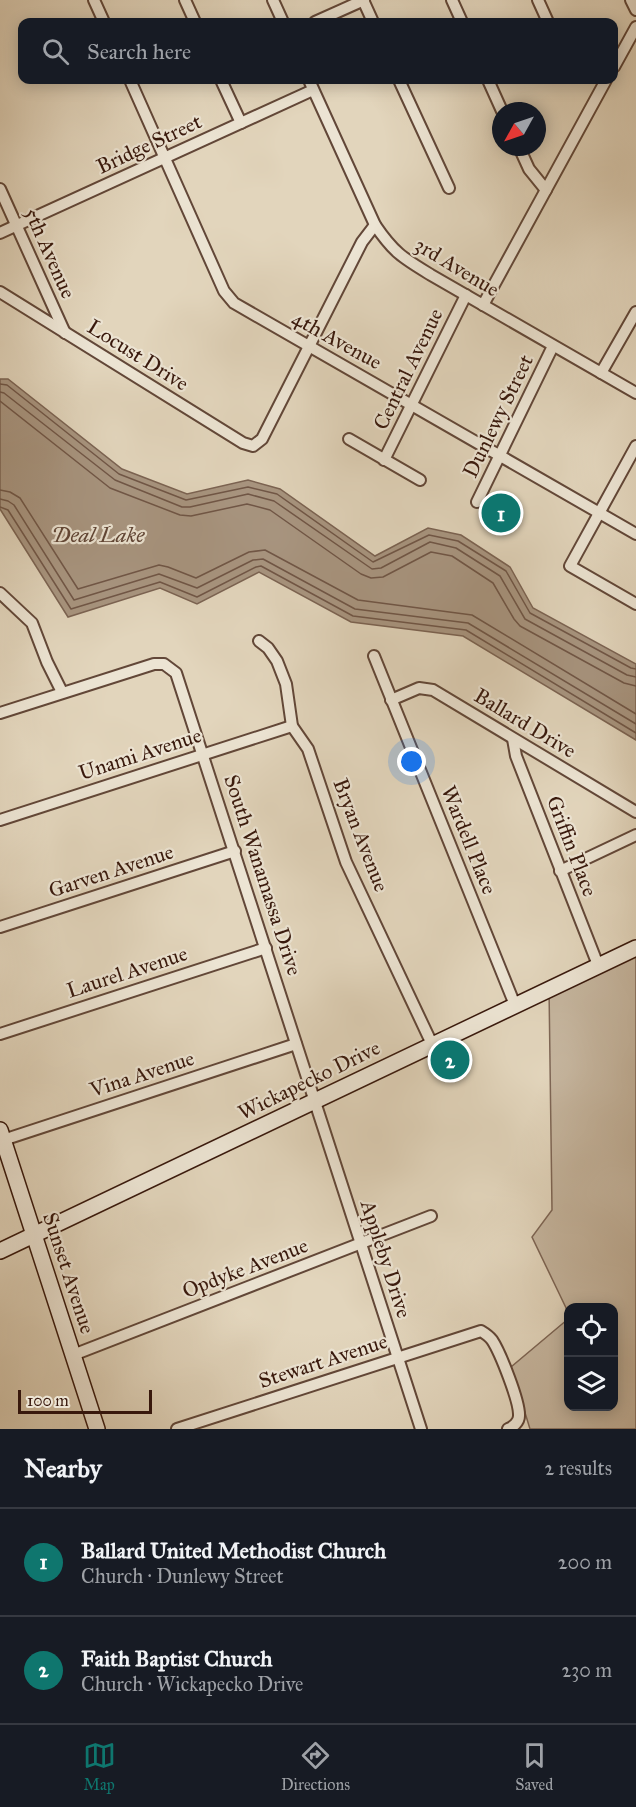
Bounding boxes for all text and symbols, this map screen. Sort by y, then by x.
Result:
search box [18,18,618,84]
icon: search [39,35,72,68]
text: Search here [87,38,191,65]
north arrow [492,102,546,156]
street label: Bridge Street [92,108,206,180]
street label: 5th Avenue [19,204,82,303]
street label: 3rd Avenue [410,232,504,303]
street label: Central Avenue [367,304,449,434]
street label: 4th Avenue [288,305,387,375]
street label: Locust Drive [83,314,194,396]
street label: Dunlewy Street [457,350,539,482]
pin: 1 [482,490,520,536]
water label: Deal Lake [52,521,145,548]
street label: Ballard Drive [469,682,581,764]
street label: Unami Avenue [75,722,205,786]
your location [397,747,426,776]
street label: South Wanamassa Drive [218,771,308,979]
street label: Bryan Avenue [327,775,395,896]
street label: Wardell Place [435,782,503,898]
street label: Griffin Place [541,792,603,900]
street label: Garven Avenue [45,838,177,903]
street label: Laurel Avenue [63,940,191,1004]
street label: Wickapecko Drive [234,1034,384,1126]
pin: 2 [430,1038,470,1082]
street label: Vina Avenue [86,1045,198,1103]
street label: Appleby Drive [354,1196,417,1321]
street label: Sunset Avenue [37,1209,101,1337]
street label: Opdyke Avenue [178,1232,312,1304]
map controls [564,1303,618,1411]
button: locate [564,1303,618,1357]
street label: Stewart Avenue [255,1328,391,1394]
button: layers [564,1357,618,1411]
scale bar [18,1387,152,1414]
text: 100 m [27,1391,69,1410]
text: Nearby [24,1452,102,1484]
text: 2 results [544,1456,612,1480]
text: Ballard United Methodist Church [81,1537,386,1564]
text: 1 [40,1550,47,1574]
text: 200 m [558,1550,612,1574]
text: Church · Dunlewy Street [81,1564,284,1588]
text: Faith Baptist Church [81,1645,273,1672]
text: 2 [39,1658,48,1682]
text: 230 m [561,1658,612,1682]
text: Church · Wickapecko Drive [81,1672,303,1696]
tab: Map [83,1739,116,1794]
tab: Directions [281,1739,350,1794]
tab: Saved [515,1739,553,1794]

